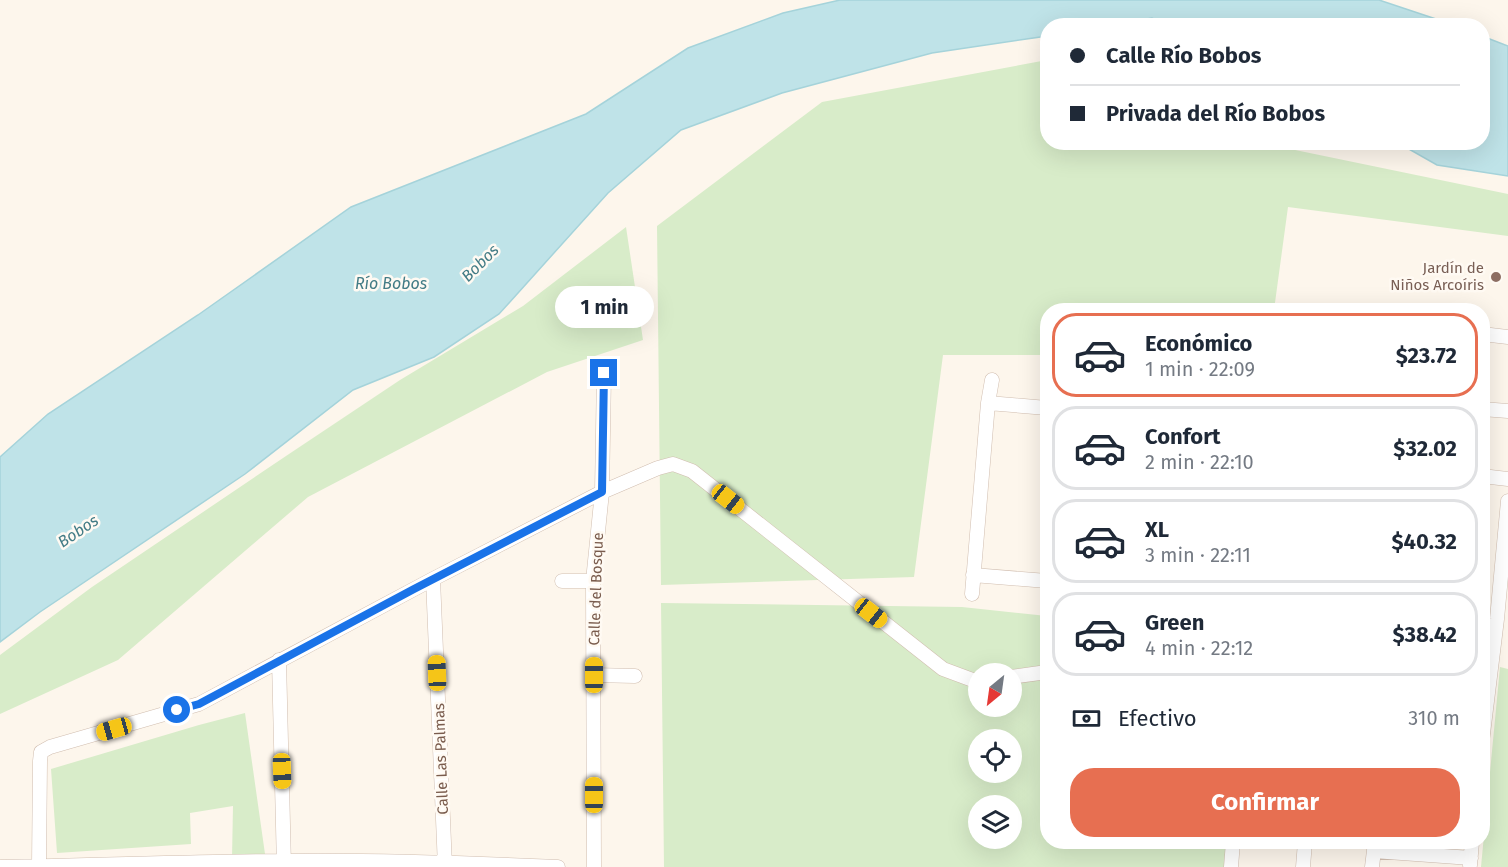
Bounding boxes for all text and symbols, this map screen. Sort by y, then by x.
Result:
text: Calle Río Bobos [1106,42,1261,69]
text: Privada del Río Bobos [1106,100,1325,127]
water label: Bobos [457,240,503,286]
place label: Jardín de Niños Arcoíris [1390,259,1484,294]
marker: Jardín de Niños Arcoíris [1489,270,1503,284]
water label: Río Bobos [355,274,427,293]
callout: 1 min [554,286,654,328]
text: 1 min [580,295,629,319]
icon: car [1073,328,1127,382]
text: Económico [1145,330,1252,357]
text: $23.72 [1396,342,1457,369]
text: 1 min · 22:09 [1145,357,1255,381]
route end [590,359,617,386]
icon: car [1073,421,1127,475]
text: Confort [1145,423,1221,450]
text: $32.02 [1393,435,1457,462]
text: 2 min · 22:10 [1145,450,1254,474]
car [708,481,748,517]
water label: Bobos [54,511,102,551]
icon: car [1073,514,1127,568]
text: XL [1145,516,1169,543]
text: $40.32 [1391,528,1457,555]
street label: Calle del Bosque [585,532,607,646]
text: 3 min · 22:11 [1145,543,1251,567]
car [851,595,891,631]
icon: car [1073,607,1127,661]
text: Green [1145,609,1204,636]
text: $38.42 [1393,621,1457,648]
text: 4 min · 22:12 [1145,636,1253,660]
car [427,655,447,691]
car [585,657,603,693]
north arrow [968,663,1022,717]
map controls [968,663,1022,849]
route start [163,696,190,723]
icon: cash [1070,702,1103,735]
street label: Calle Las Palmas [430,703,452,815]
text: Efectivo [1118,705,1197,732]
text: 310 m [1408,706,1460,730]
car [94,715,134,743]
button: locate [968,729,1022,783]
car [272,753,292,789]
button: Confirmar [1070,768,1460,837]
car [585,777,603,813]
button: layers [968,795,1022,849]

